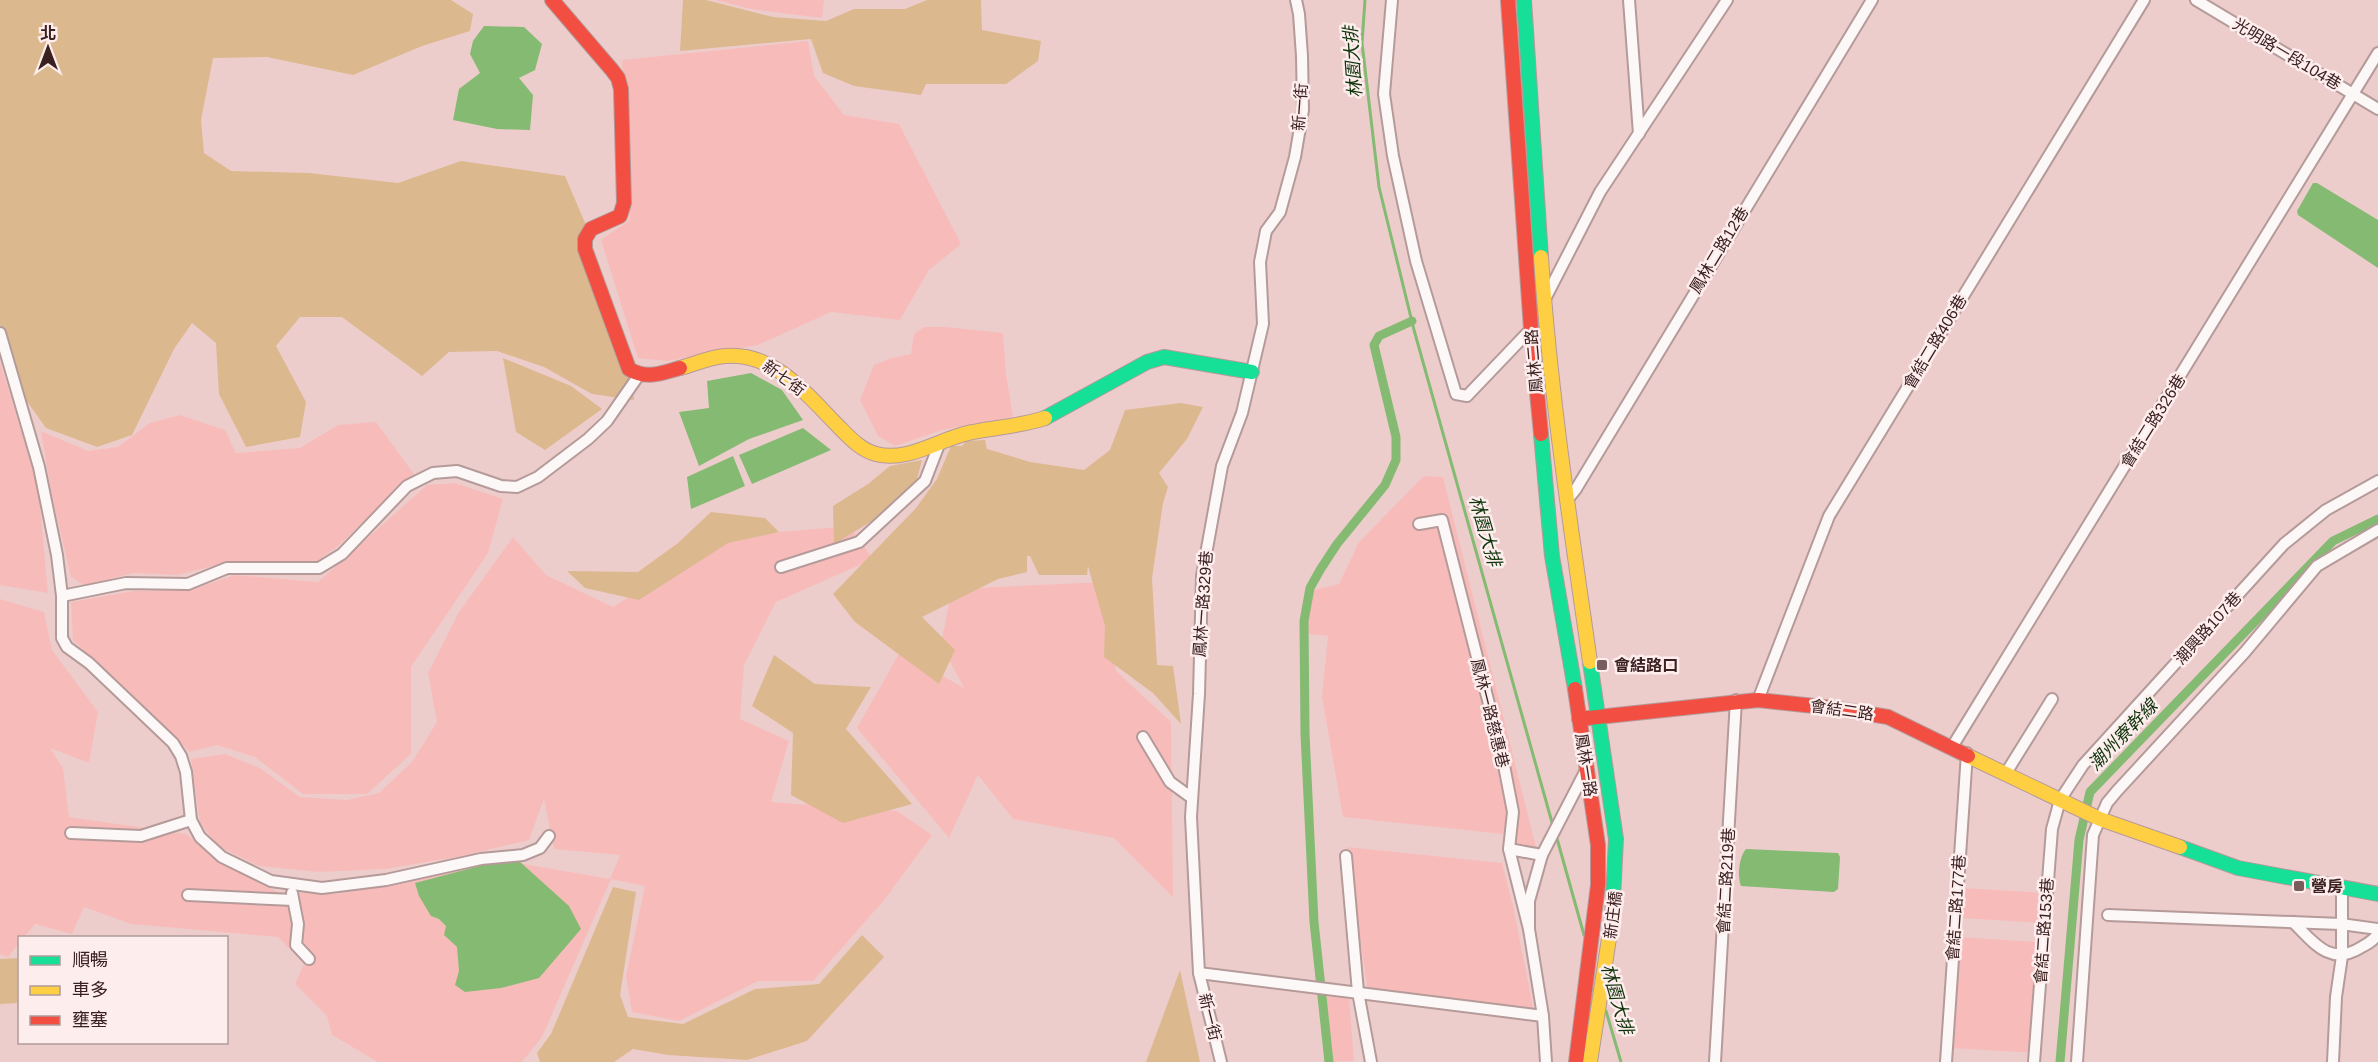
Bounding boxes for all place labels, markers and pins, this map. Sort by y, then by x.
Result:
place label: 會結路口 [1614,656,1678,674]
marker: 會結路口 [1595,658,1609,672]
place label: 營房 [2311,878,2343,895]
marker: 營房 [2292,879,2306,893]

